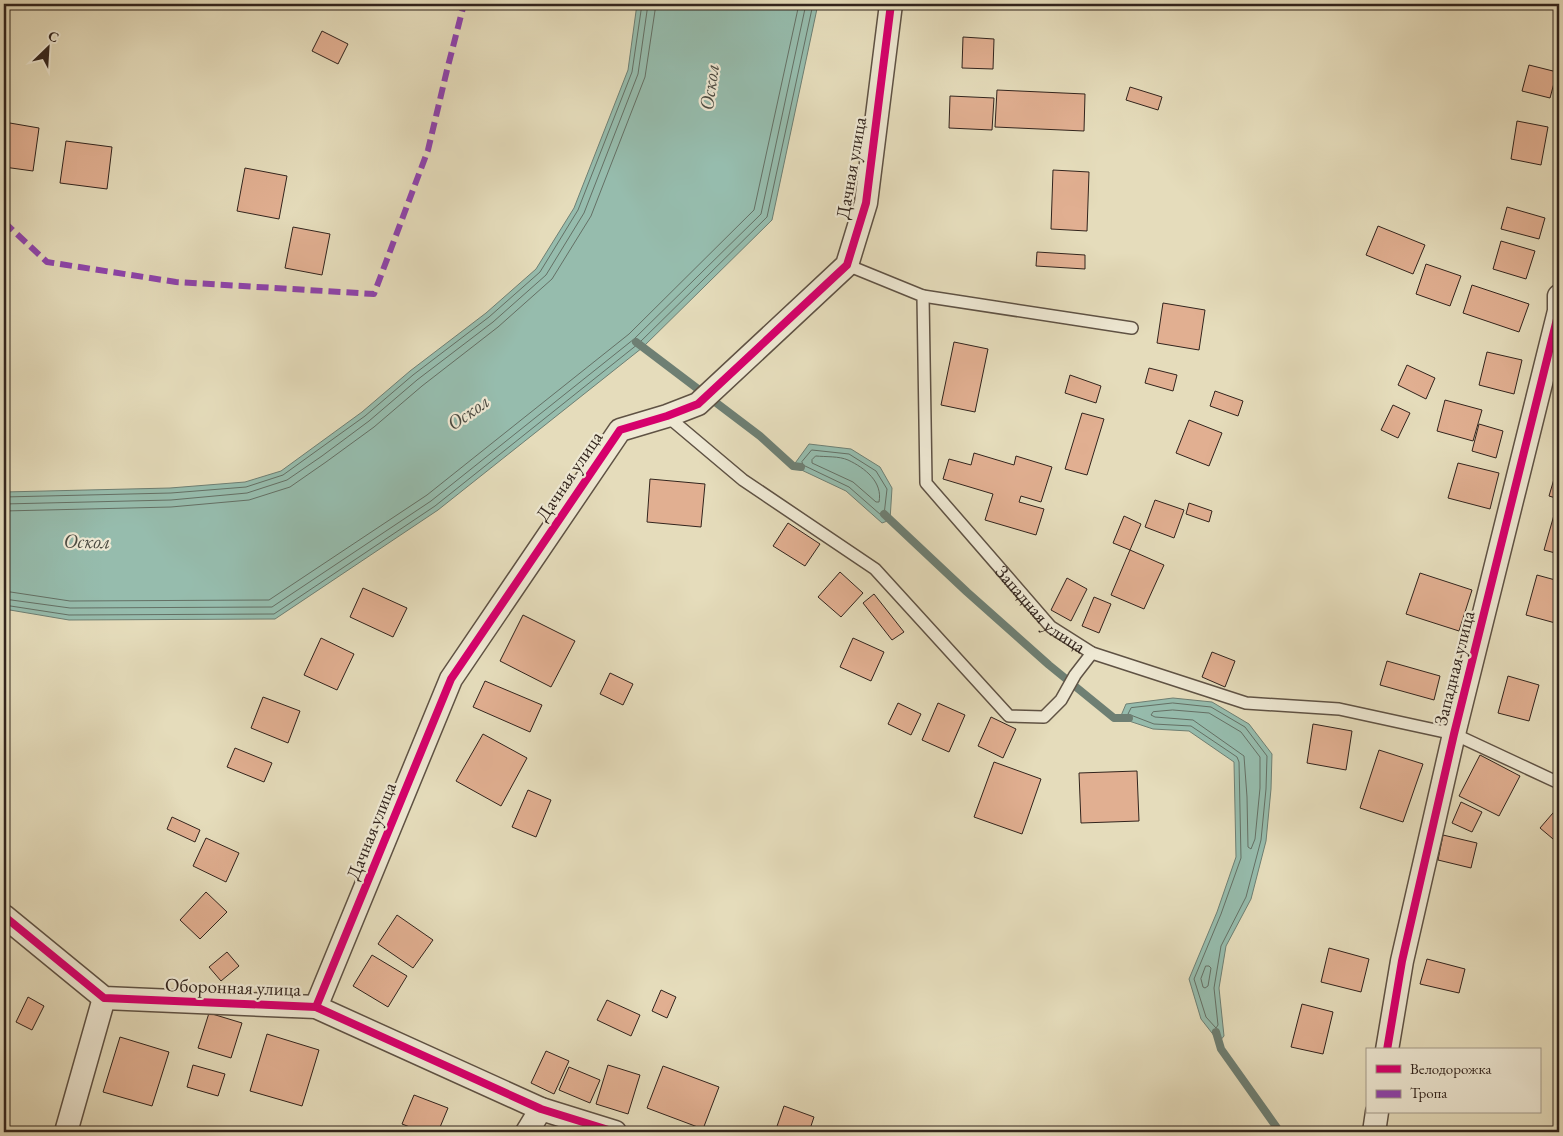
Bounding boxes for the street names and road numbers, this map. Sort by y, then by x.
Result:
street label: Дачная улица [830,115,872,221]
street label: Дачная улица [530,426,608,526]
street label: Западная улица [990,560,1091,659]
street label: Западная улица [1428,608,1480,728]
street label: Дачная улица [340,778,402,884]
street label: Оборонная улица [165,972,302,1002]

